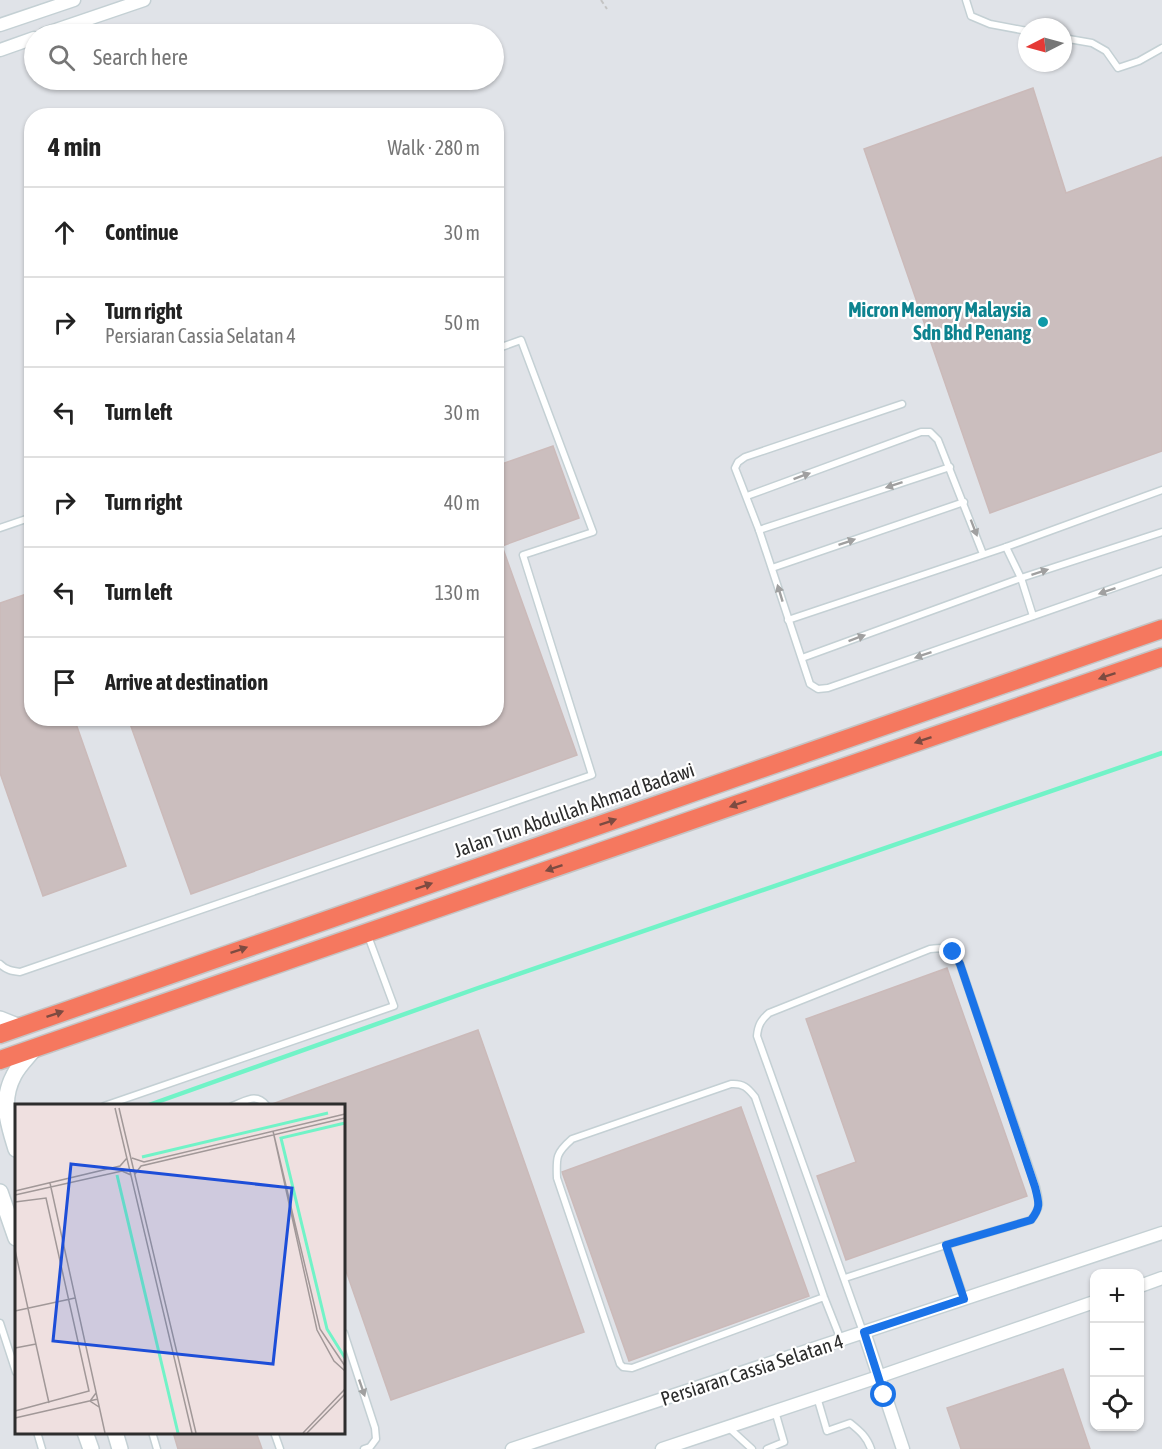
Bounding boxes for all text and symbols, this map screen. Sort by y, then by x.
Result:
north arrow [1018,18,1072,72]
search box [24,24,504,90]
icon: search [45,41,78,74]
text: Search here [93,44,188,70]
text: 4 min [48,132,101,162]
text: Walk · 280 m [388,136,480,159]
icon: ahead [48,216,81,249]
text: Continue [105,219,179,245]
text: 30 m [444,221,480,244]
text: Turn right [105,298,182,324]
place label: Micron Memory Malaysia Sdn Bhd Penang [848,298,1031,344]
icon: right [48,306,81,339]
text: 50 m [444,311,480,334]
marker: Micron Memory Malaysia Sdn Bhd Penang [1036,315,1050,329]
text: Persiaran Cassia Selatan 4 [105,324,296,347]
icon: left [48,396,81,429]
text: Turn left [105,399,172,425]
text: 30 m [444,401,480,424]
one-way arrow [793,470,811,480]
one-way arrow [885,481,903,490]
icon: right [48,486,81,519]
text: Turn right [105,489,182,515]
text: 40 m [444,491,480,514]
one-way arrow [969,519,979,537]
one-way arrow [838,537,856,547]
one-way arrow [1031,567,1049,576]
icon: left [48,576,81,609]
text: Turn left [105,579,172,605]
text: 130 m [435,581,480,604]
one-way arrow [775,584,784,602]
one-way arrow [1098,586,1116,596]
one-way arrow [848,632,866,642]
one-way arrow [914,651,932,661]
icon: arrive [48,666,81,699]
text: Arrive at destination [105,669,268,695]
one-way arrow [1098,671,1116,681]
one-way arrow [913,735,931,745]
street label: Jalan Tun Abdullah Ahmad Badawi [451,757,697,862]
one-way arrow [729,799,747,809]
one-way arrow [599,817,617,827]
one-way arrow [545,863,563,873]
one-way arrow [415,881,433,891]
route end [939,938,965,964]
one-way arrow [230,945,248,955]
one-way arrow [46,1009,64,1019]
inset map [15,1104,345,1434]
map controls [1090,1269,1144,1431]
button: + [1090,1269,1144,1323]
button: − [1090,1323,1144,1377]
street label: Persiaran Cassia Selatan 4 [658,1329,846,1410]
button: locate [1090,1377,1144,1431]
one-way arrow [358,1380,367,1398]
route start [870,1381,896,1407]

